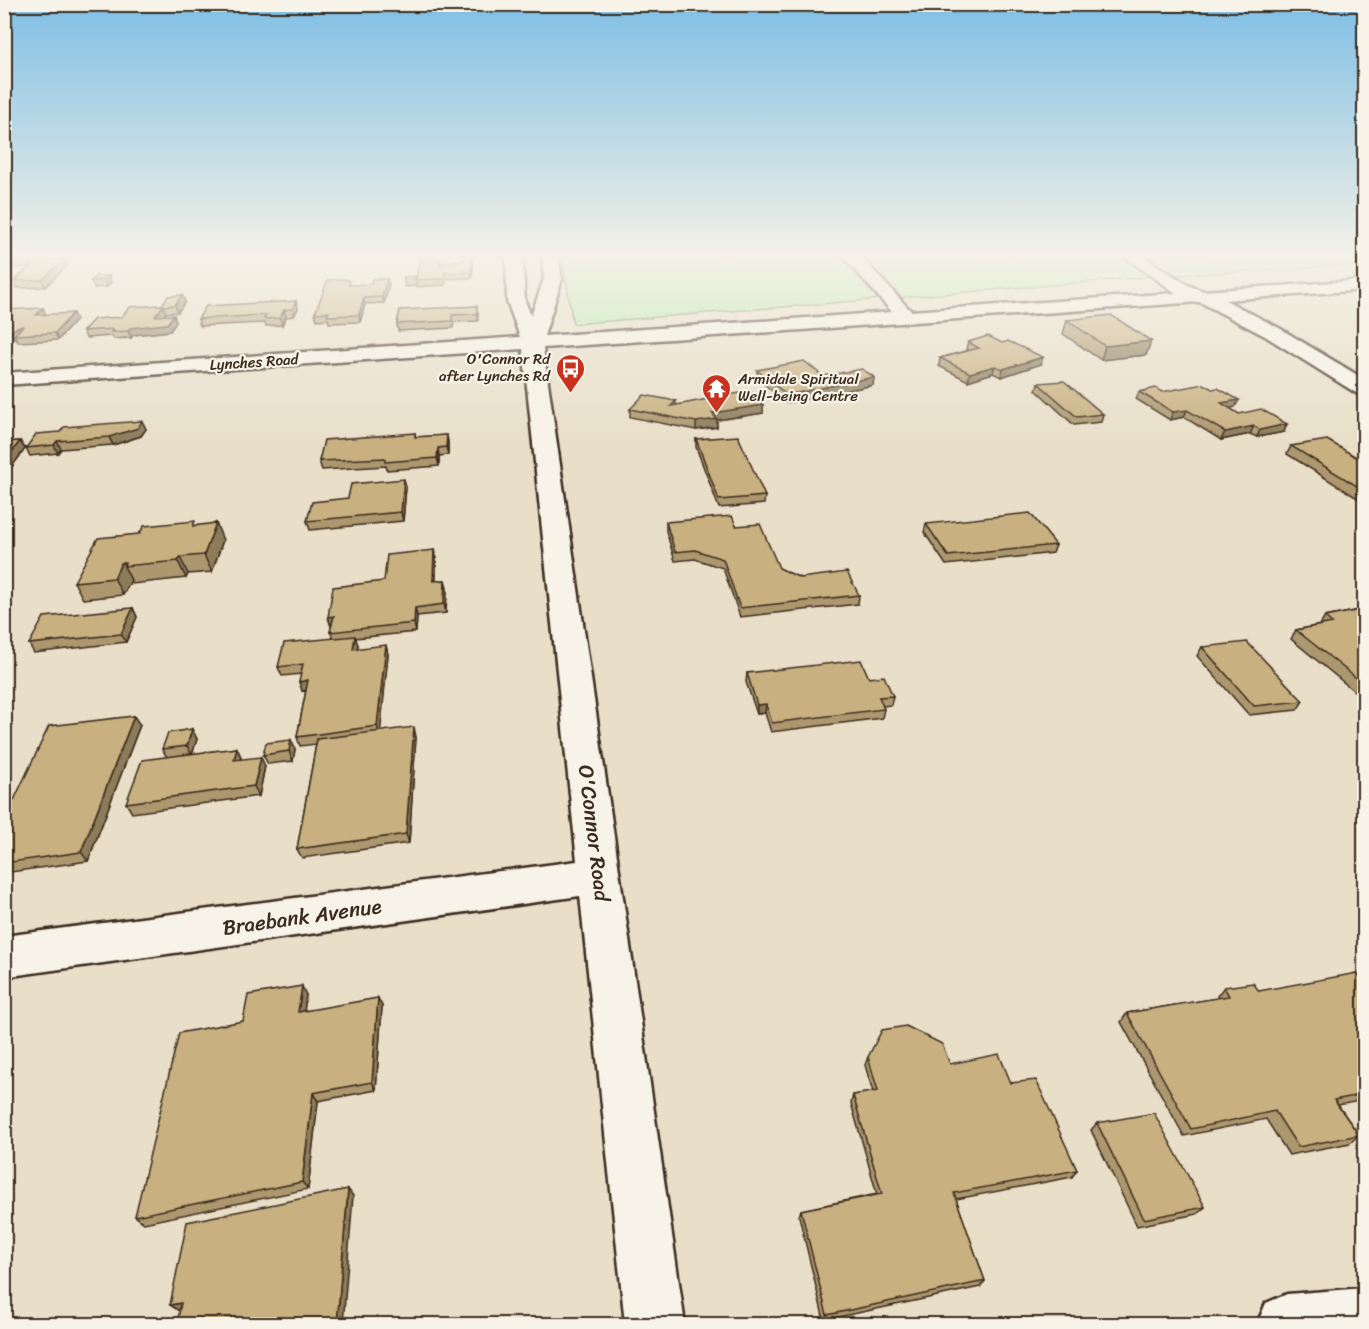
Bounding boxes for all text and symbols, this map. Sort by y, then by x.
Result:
street label: Lynches Road [209,346,300,378]
place label: O'Connor Rd after Lynches Rd [439,346,551,389]
bus stop icon: O'Connor Rd after Lynches Rd [555,352,587,394]
place label: Armidale Spiritual Well-being Centre [737,366,859,409]
temple icon: Armidale Spiritual Well-being Centre [701,372,733,414]
street label: O'Connor Road [567,763,621,905]
street label: Braebank Avenue [220,887,384,947]

